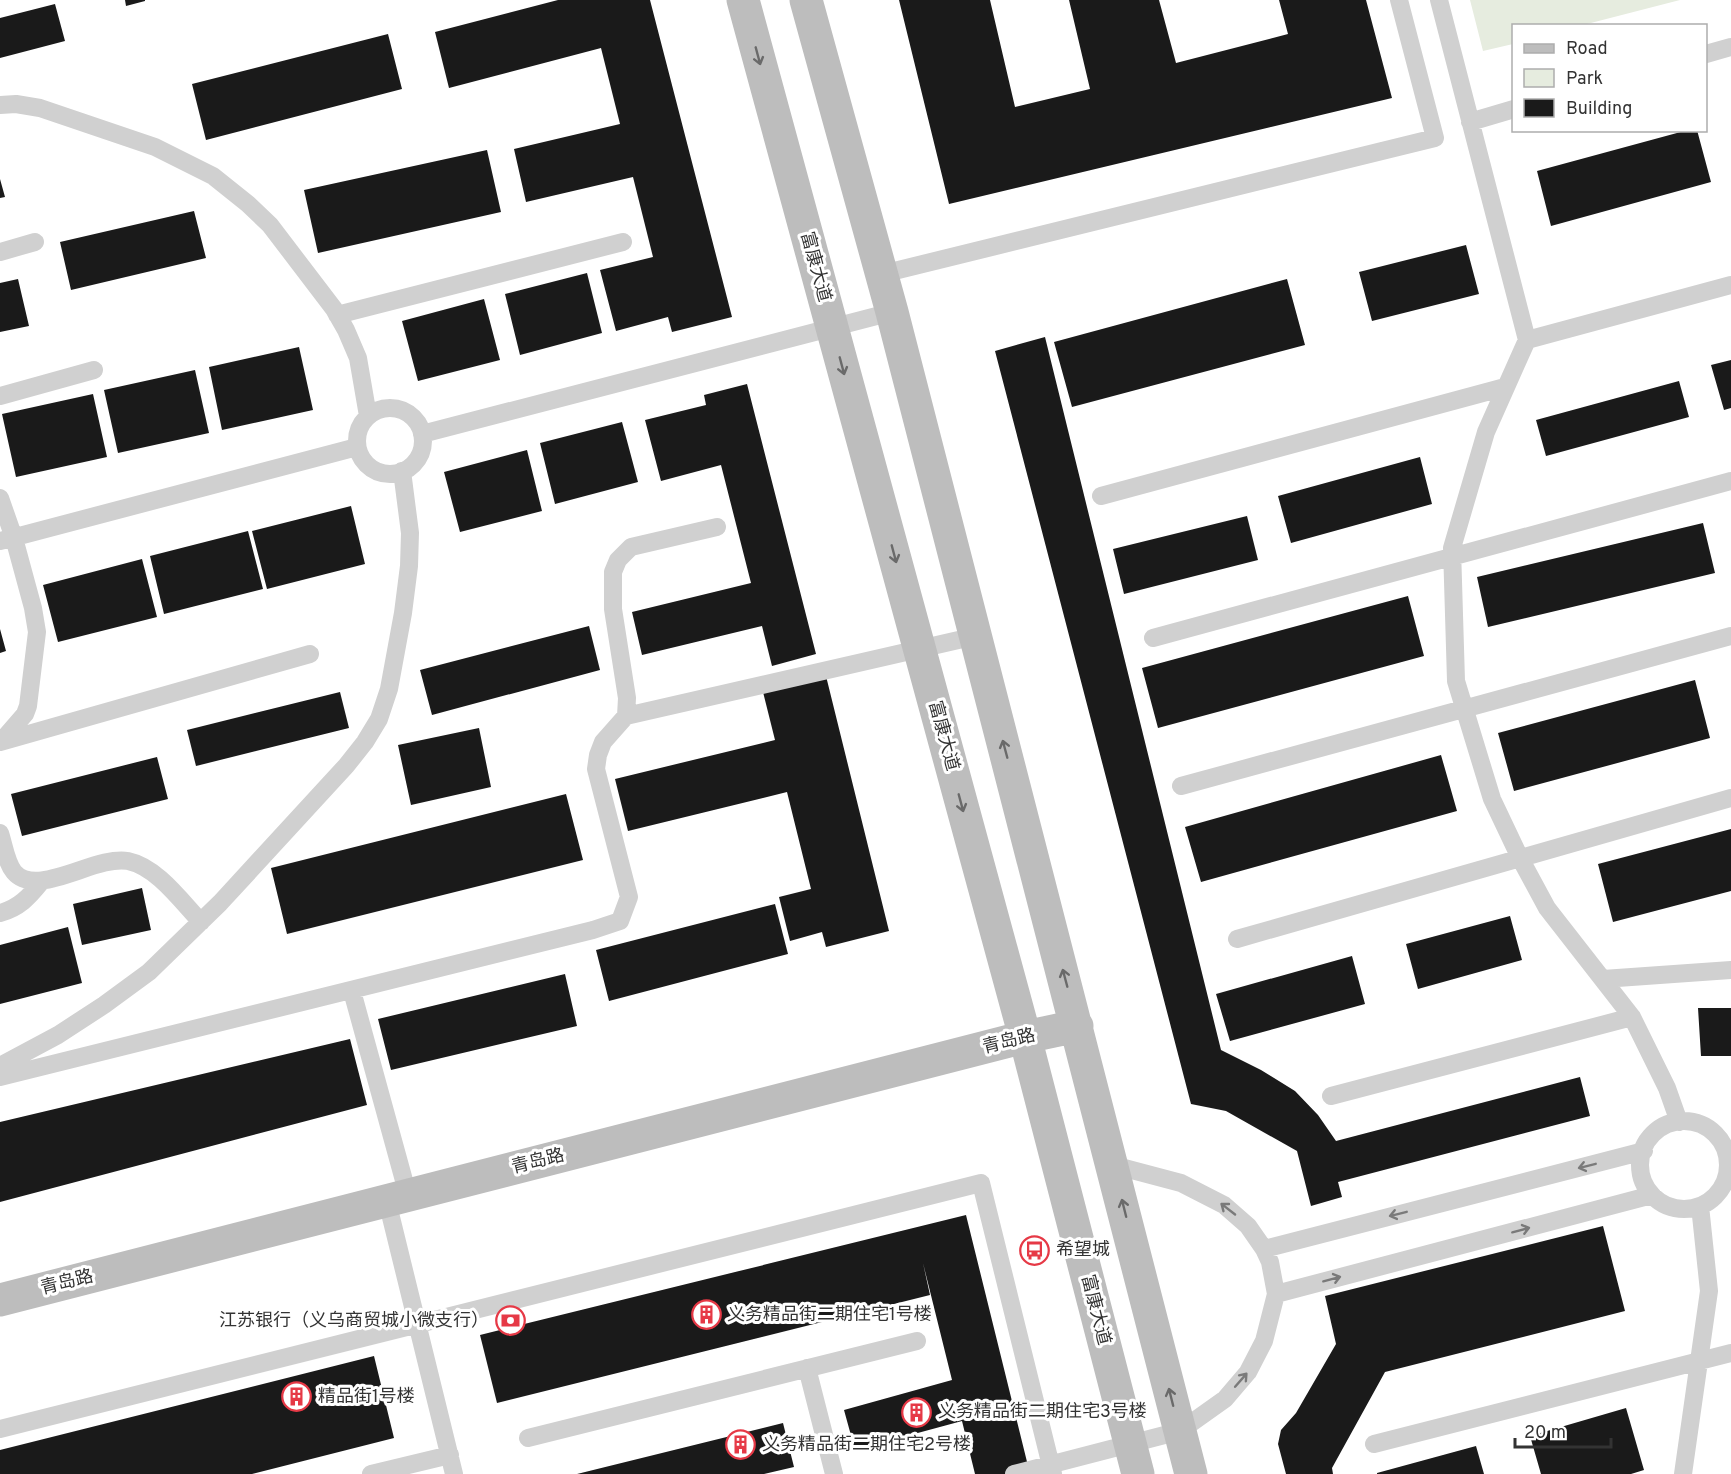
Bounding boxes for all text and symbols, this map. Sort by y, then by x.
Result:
legend [1512,24,1707,132]
text: Road [1566,38,1608,61]
one-way arrow [753,47,764,66]
text: Park [1566,68,1603,91]
text: Building [1566,98,1632,121]
street label: 富康大道 [795,229,835,305]
one-way arrow [837,356,849,375]
one-way arrow [888,545,900,564]
street label: 富康大道 [923,698,963,774]
one-way arrow [999,740,1010,759]
one-way arrow [956,793,968,812]
one-way arrow [1058,969,1070,988]
street label: 青岛路 [980,1024,1038,1060]
street label: 青岛路 [509,1144,567,1180]
one-way arrow [1578,1160,1597,1172]
one-way arrow [1117,1199,1129,1218]
one-way arrow [1221,1203,1237,1216]
one-way arrow [1389,1209,1408,1221]
one-way arrow [1511,1223,1530,1235]
bus stop icon: 希望城 [1019,1234,1051,1266]
place label: 希望城 [1056,1239,1110,1262]
street label: 青岛路 [38,1265,96,1301]
street label: 富康大道 [1075,1272,1115,1348]
one-way arrow [1322,1273,1341,1285]
building icon: 义务精品街二期住宅1号楼 [690,1299,722,1331]
place label: 义务精品街二期住宅1号楼 [727,1304,932,1327]
bank icon: 江苏银行（义乌商贸城小微支行） [494,1305,526,1337]
place label: 江苏银行（义乌商贸城小微支行） [219,1310,489,1333]
one-way arrow [1234,1373,1248,1388]
building icon: 精品街1号楼 [281,1381,313,1413]
place label: 精品街1号楼 [318,1386,415,1409]
one-way arrow [1165,1388,1177,1407]
building icon: 义务精品街二期住宅3号楼 [901,1396,933,1428]
place label: 义务精品街二期住宅3号楼 [938,1401,1147,1424]
scale bar [1515,1411,1611,1449]
text: 20 m [1524,1422,1566,1445]
building icon: 义务精品街二期住宅2号楼 [725,1429,757,1461]
place label: 义务精品街二期住宅2号楼 [762,1434,971,1457]

